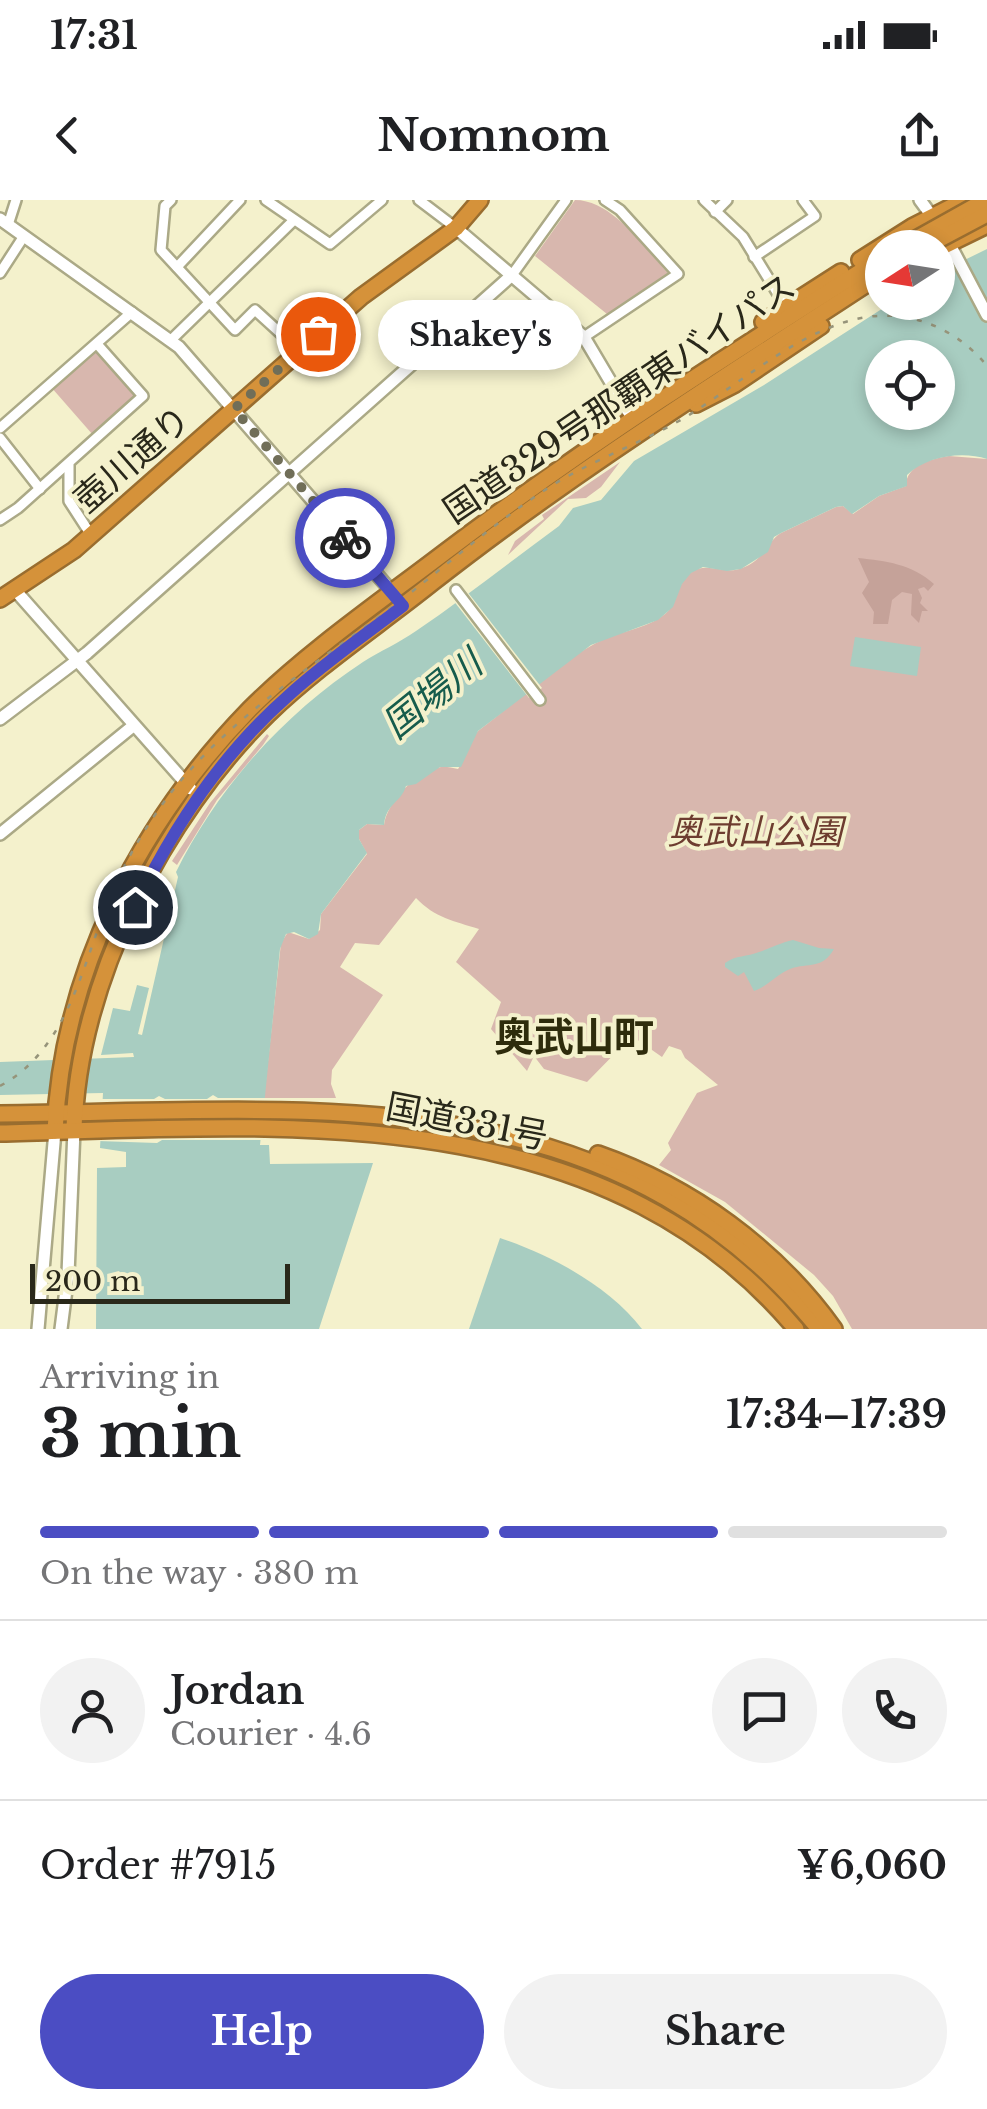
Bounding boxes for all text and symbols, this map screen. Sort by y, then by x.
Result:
text: 17:31 [50,12,138,59]
text: Nomnom [377,107,610,163]
icon: back [40,108,95,163]
icon: share [892,108,947,163]
north arrow [865,230,955,320]
map controls [865,230,955,430]
street label: 国道329号那覇東バイパス [435,264,803,532]
pin [276,292,361,377]
callout: Shakey's [378,299,583,369]
icon: bag [291,307,346,362]
text: Shakey's [409,315,552,355]
button: locate [865,340,955,430]
street label: 壺川通り [65,397,199,521]
courier [295,488,395,588]
icon: bike [318,511,373,566]
water label: 国場川 [373,637,494,748]
park label: 奥武山公園 [667,810,847,853]
pin [93,865,178,950]
icon: home [108,880,163,935]
district label: 奥武山町 [494,1012,654,1062]
street label: 国道331号 [383,1084,551,1158]
scale bar [30,1259,290,1304]
text: 200 m [45,1264,140,1299]
text: Arriving in [40,1357,219,1397]
text: 17:34–17:39 [726,1391,947,1438]
text: 3 min [40,1394,241,1475]
text: On the way · 380 m [40,1553,359,1593]
button: person [40,1658,145,1763]
button: chat [712,1658,817,1763]
button: phone [842,1658,947,1763]
text: Jordan [170,1667,304,1714]
text: Courier · 4.6 [170,1714,372,1754]
text: Order #7915 [40,1842,277,1889]
text: ¥6,060 [797,1842,947,1889]
button: Help [40,1974,484,2089]
button: Share [504,1974,947,2089]

